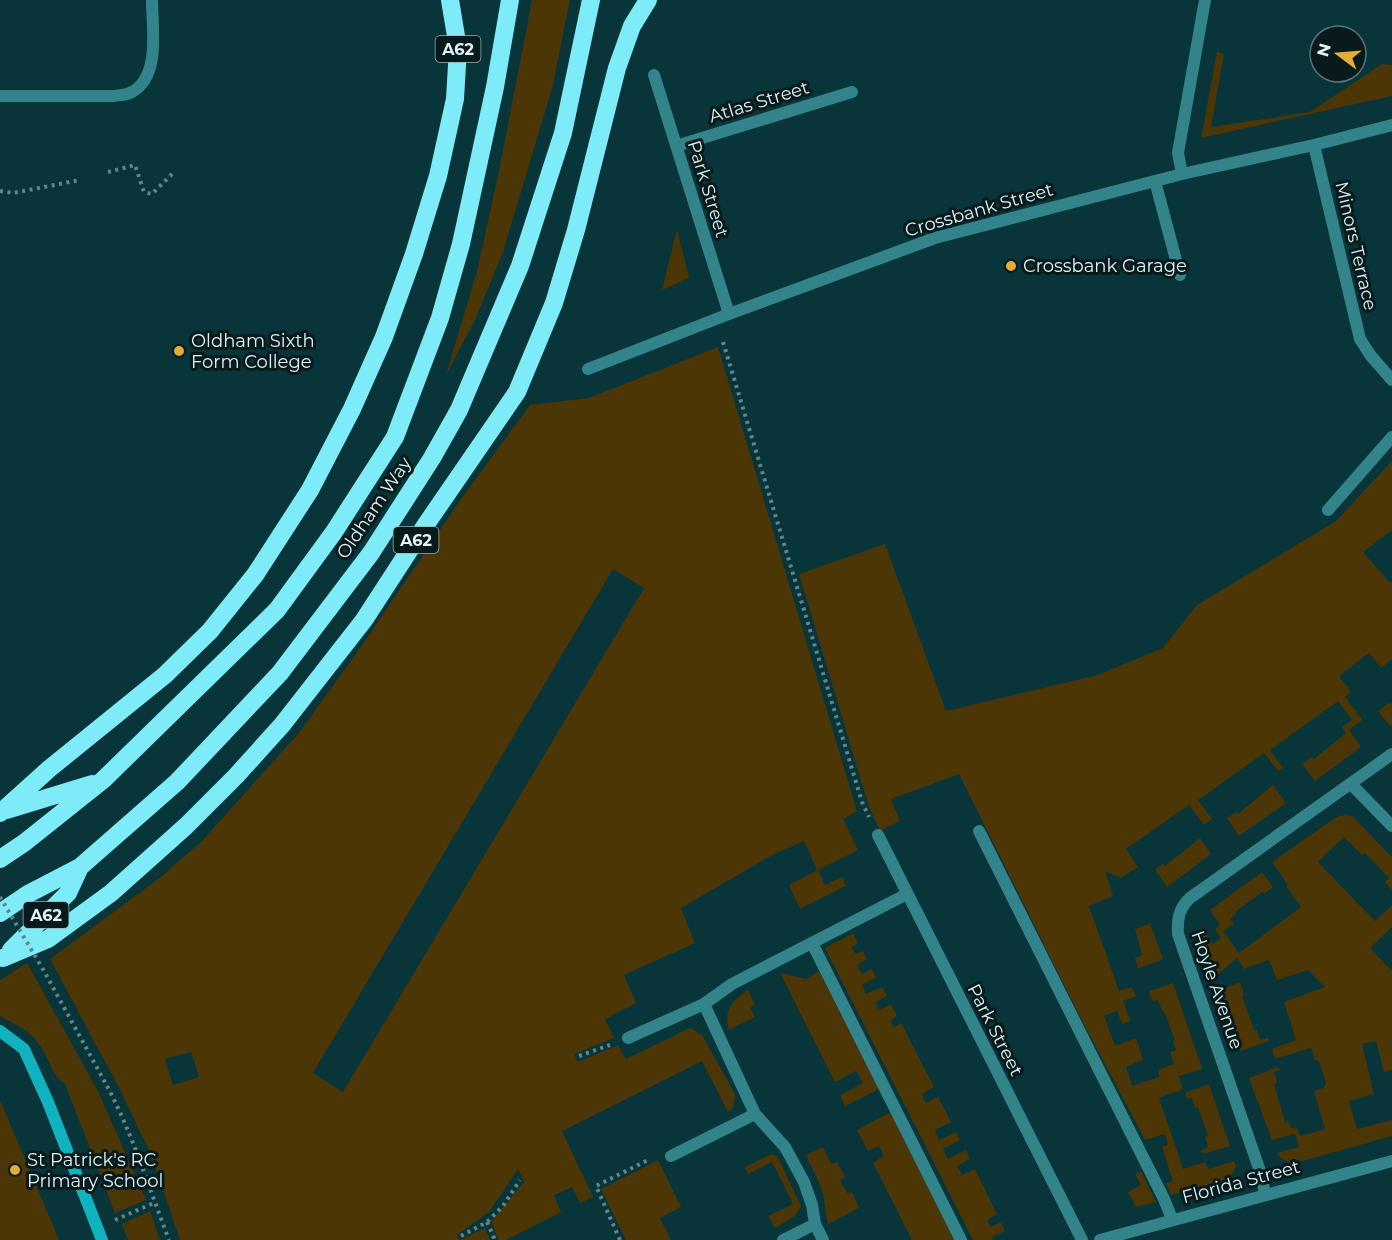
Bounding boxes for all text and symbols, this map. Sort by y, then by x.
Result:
north arrow [1308,24,1368,84]
road number: A62 [436,36,480,62]
text: N [1313,41,1335,59]
street label: Atlas Street [706,76,812,128]
street label: Park Street [683,138,733,240]
street label: Crossbank Street [902,178,1056,242]
street label: Minors Terrace [1331,179,1382,313]
place label: Crossbank Garage [1023,255,1187,277]
marker: Crossbank Garage [1004,259,1018,273]
place label: Oldham Sixth Form College [191,330,315,373]
marker: Oldham Sixth Form College [172,344,186,358]
street label: Oldham Way [332,453,416,563]
road number: A62 [394,527,438,553]
road number: A62 [24,902,68,928]
street label: Hoyle Avenue [1186,928,1248,1052]
street label: Park Street [962,980,1028,1080]
place label: St Patrick's RC Primary School [27,1149,163,1192]
street label: Florida Street [1180,1156,1302,1208]
marker: St Patrick's RC Primary School [8,1163,22,1177]

